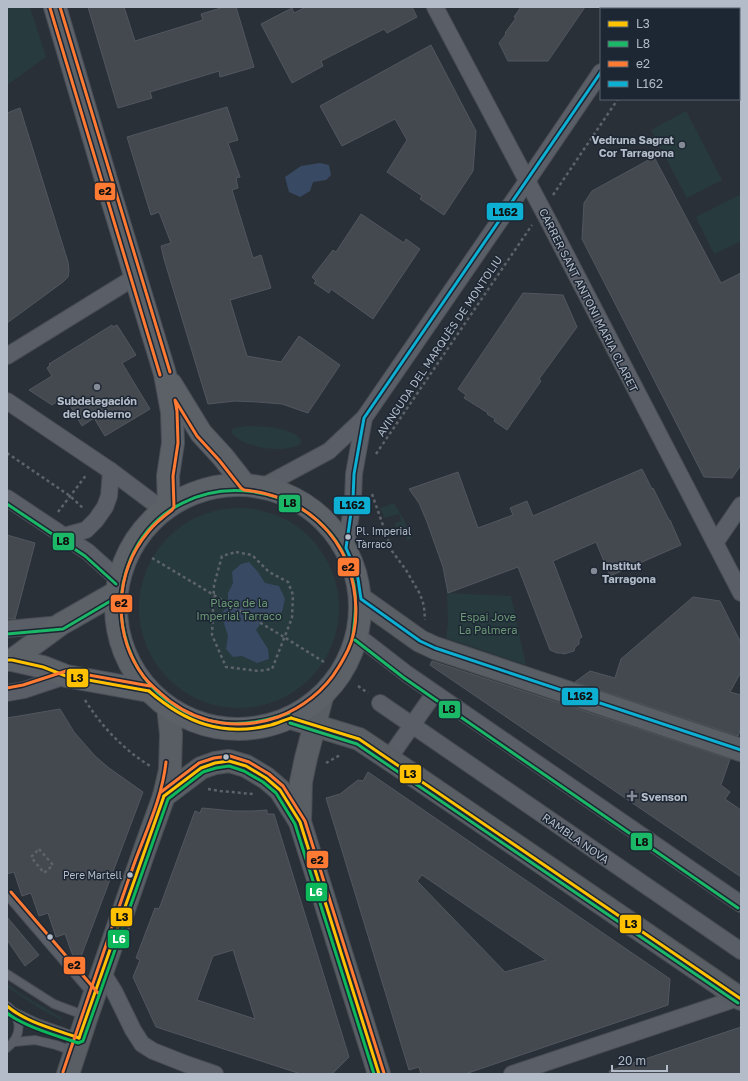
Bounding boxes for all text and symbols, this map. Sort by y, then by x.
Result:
legend [600,8,740,100]
text: L3 [636,16,650,31]
text: L8 [636,36,650,51]
text: e2 [636,56,650,71]
text: L162 [636,76,663,91]
place label: Vedruna Sagrat Cor Tarragona [592,133,675,159]
marker: Vedruna Sagrat Cor Tarragona [677,140,687,150]
line badge: e2 [94,182,116,201]
text: e2 [98,184,112,197]
line badge: L162 [486,202,524,221]
text: L162 [492,205,518,218]
street label: CARRER SANT ANTONI MARIA CLARET [537,206,641,394]
street label: AVINGUDA DEL MARQUÈS DE MONTOLIU [374,253,504,439]
marker: Subdelegación del Gobierno [92,382,102,392]
place label: Subdelegación del Gobierno [57,394,137,420]
line badge: L8 [278,494,301,513]
text: L8 [283,496,297,509]
line badge: L162 [333,496,371,515]
text: L162 [339,498,365,511]
place label: Pl. Imperial Tàrraco [356,525,411,550]
line badge: L8 [52,532,75,551]
marker: Pl. Imperial Tàrraco [343,532,353,542]
text: L8 [56,534,70,547]
line badge: e2 [337,557,360,577]
place label: Institut Tarragona [602,559,656,585]
text: e2 [341,560,355,573]
marker: Institut Tarragona [589,566,599,576]
line badge: e2 [110,594,133,613]
text: e2 [114,596,128,609]
park label: Plaça de la Imperial Tarraco [196,596,282,622]
park label: Espai Jove La Palmera [459,610,517,636]
line badge: L3 [66,668,89,688]
text: L3 [71,671,84,684]
line badge: L162 [561,687,599,706]
text: L162 [567,689,593,702]
line badge: L8 [438,700,461,719]
text: L8 [442,702,456,715]
unlabelled marker [221,752,231,762]
line badge: L3 [399,764,422,784]
text: L3 [404,767,417,780]
marker: Svenson [626,790,638,802]
place label: Svenson [641,790,688,803]
street label: RAMBLA NOVA [540,810,612,866]
line badge: L8 [630,832,653,851]
text: L8 [635,835,649,848]
line badge: e2 [306,850,329,869]
text: e2 [310,853,324,866]
place label: Pere Martell [63,869,122,881]
marker: Pere Martell [125,870,135,880]
line badge: L6 [305,882,328,902]
text: L6 [309,885,323,898]
line badge: L3 [110,907,133,927]
text: L3 [116,910,129,923]
line badge: L3 [619,914,642,934]
text: L3 [625,917,638,930]
line badge: L6 [107,929,130,949]
unlabelled marker [45,932,55,942]
text: L6 [112,932,126,945]
line badge: e2 [63,956,86,975]
text: e2 [67,958,81,971]
scale bar [612,1047,667,1073]
text: 20 m [618,1053,646,1068]

